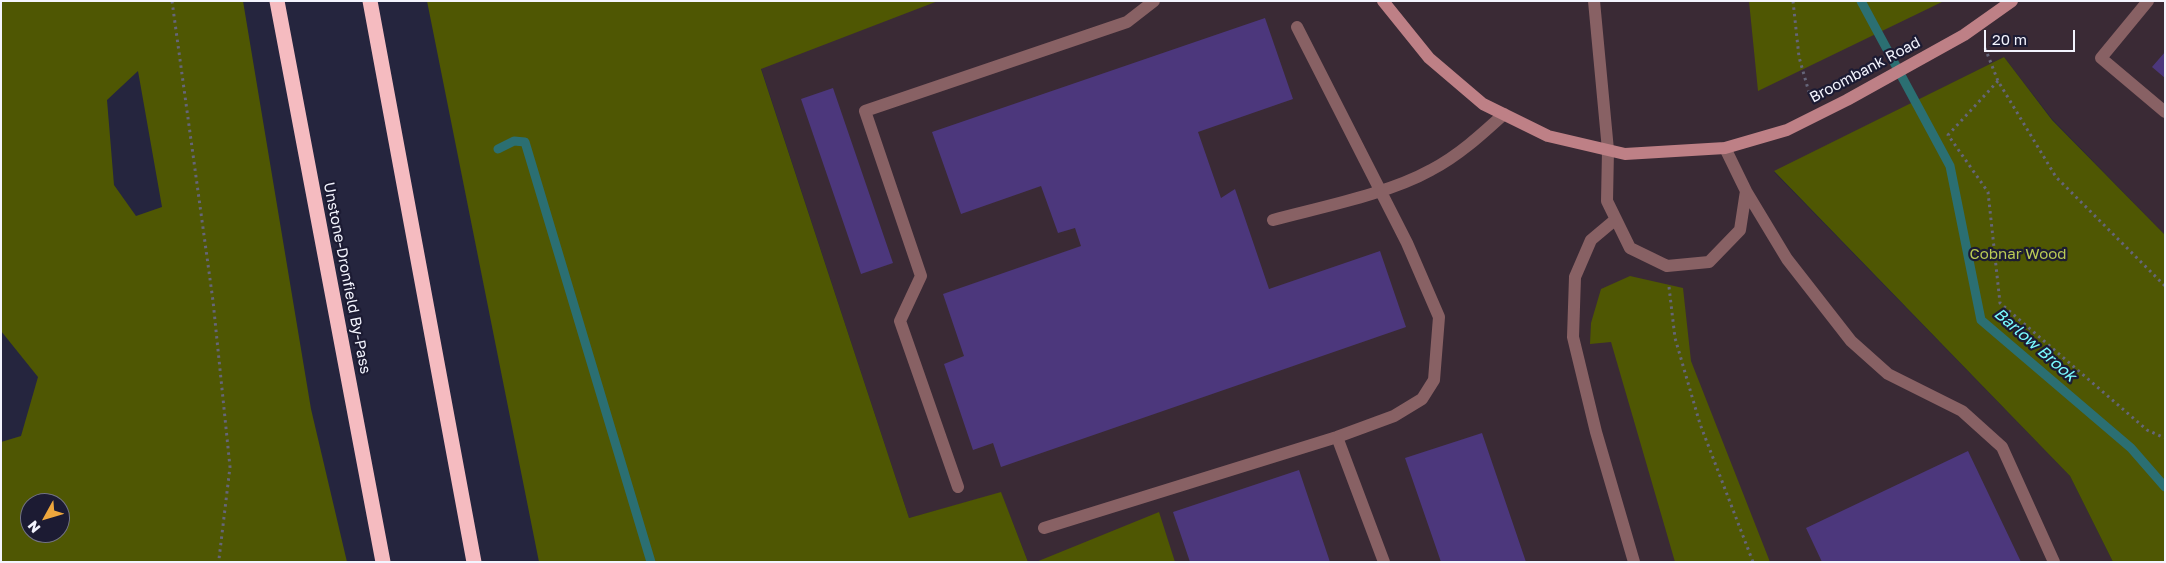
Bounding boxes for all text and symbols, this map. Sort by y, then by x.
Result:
scale bar [1986,20,2077,52]
text: 20 m [1992,30,2027,48]
street label: Broombank Road [1807,33,1923,107]
street label: Unstone-Dronfield By-Pass [320,181,374,375]
park label: Cobnar Wood [1970,245,2066,263]
water label: Barlow Brook [1990,304,2080,386]
north arrow [20,493,70,543]
text: N [24,518,44,537]

